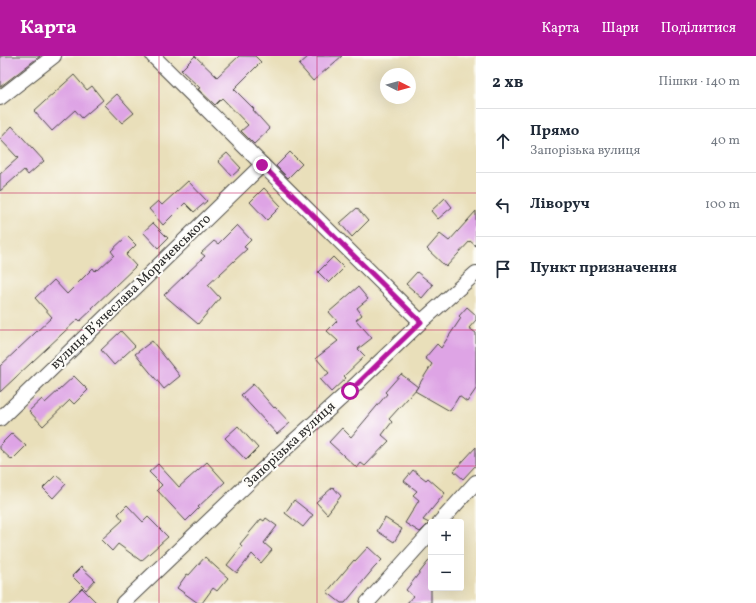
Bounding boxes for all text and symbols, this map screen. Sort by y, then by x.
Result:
text: Карта [20,15,77,41]
text: Карта [542,19,580,38]
text: Шари [602,19,639,38]
text: Поділитися [661,19,736,38]
north arrow [380,68,416,104]
text: 2 хв [492,71,524,94]
text: Пішки · 140 m [659,73,740,91]
text: Прямо [530,121,579,142]
icon: ahead [492,130,514,152]
text: 40 m [711,132,740,150]
text: Запорізька вулиця [530,142,640,160]
route end [253,156,271,174]
icon: left [492,194,514,216]
text: Ліворуч [530,194,590,215]
text: 100 m [705,196,740,214]
street label: вулиця В’ячеслава Морачевського [46,210,216,374]
icon: arrive [492,258,514,280]
text: Пункт призначення [530,258,677,279]
route start [341,382,359,400]
street label: Запорізька вулиця [240,398,340,492]
map controls [428,519,464,591]
button: + [428,519,464,555]
button: − [428,555,464,591]

